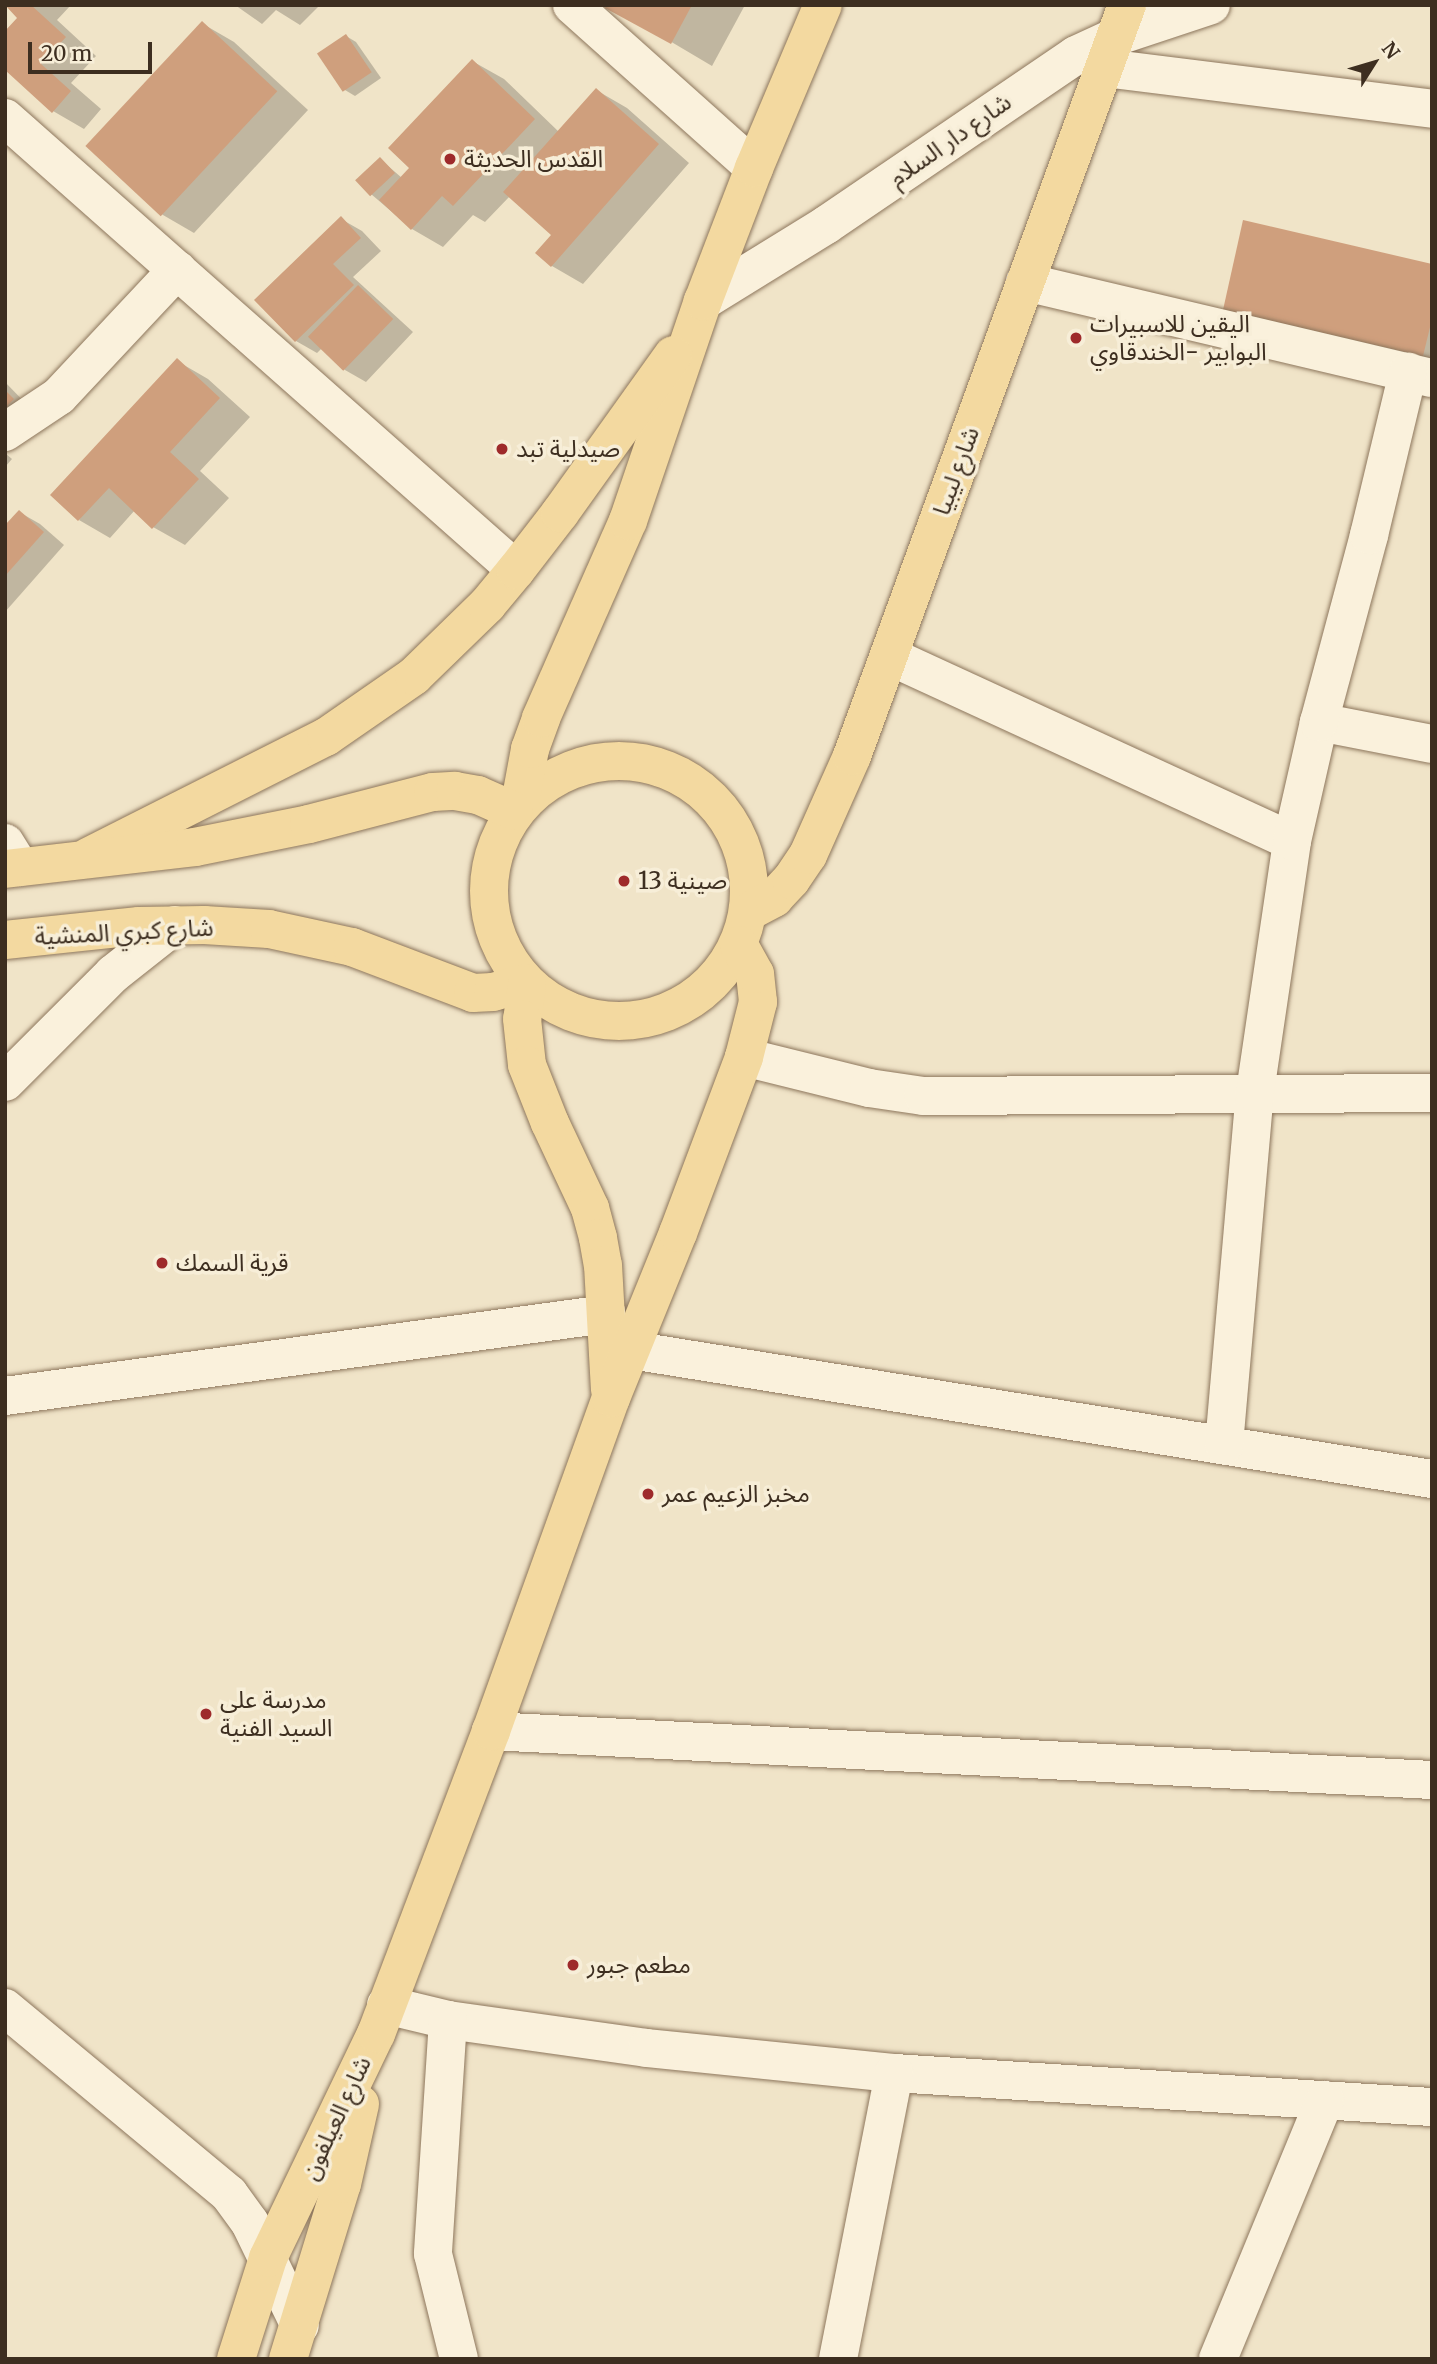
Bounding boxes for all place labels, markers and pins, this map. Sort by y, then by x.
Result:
place label: القدس الحديثة [464,145,603,173]
marker: القدس الحديثة [442,151,458,167]
place label: اليقين للاسبيرات البوابير -الخندقاوي [1090,310,1267,366]
marker: اليقين للاسبيرات البوابير -الخندقاوي [1068,330,1084,346]
place label: صيدلية تبد [516,435,620,463]
marker: صيدلية تبد [494,441,510,457]
place label: صينية 13 [638,867,727,895]
marker: صينية 13 [616,873,632,889]
place label: قرية السمك [176,1249,288,1277]
marker: قرية السمك [154,1255,170,1271]
place label: مخبز الزعيم عمر [662,1480,810,1508]
marker: مخبز الزعيم عمر [640,1486,656,1502]
place label: مدرسة علي السيد الفنية [220,1686,332,1742]
marker: مدرسة علي السيد الفنية [198,1706,214,1722]
place label: مطعم جبور [587,1951,691,1979]
marker: مطعم جبور [565,1957,581,1973]

